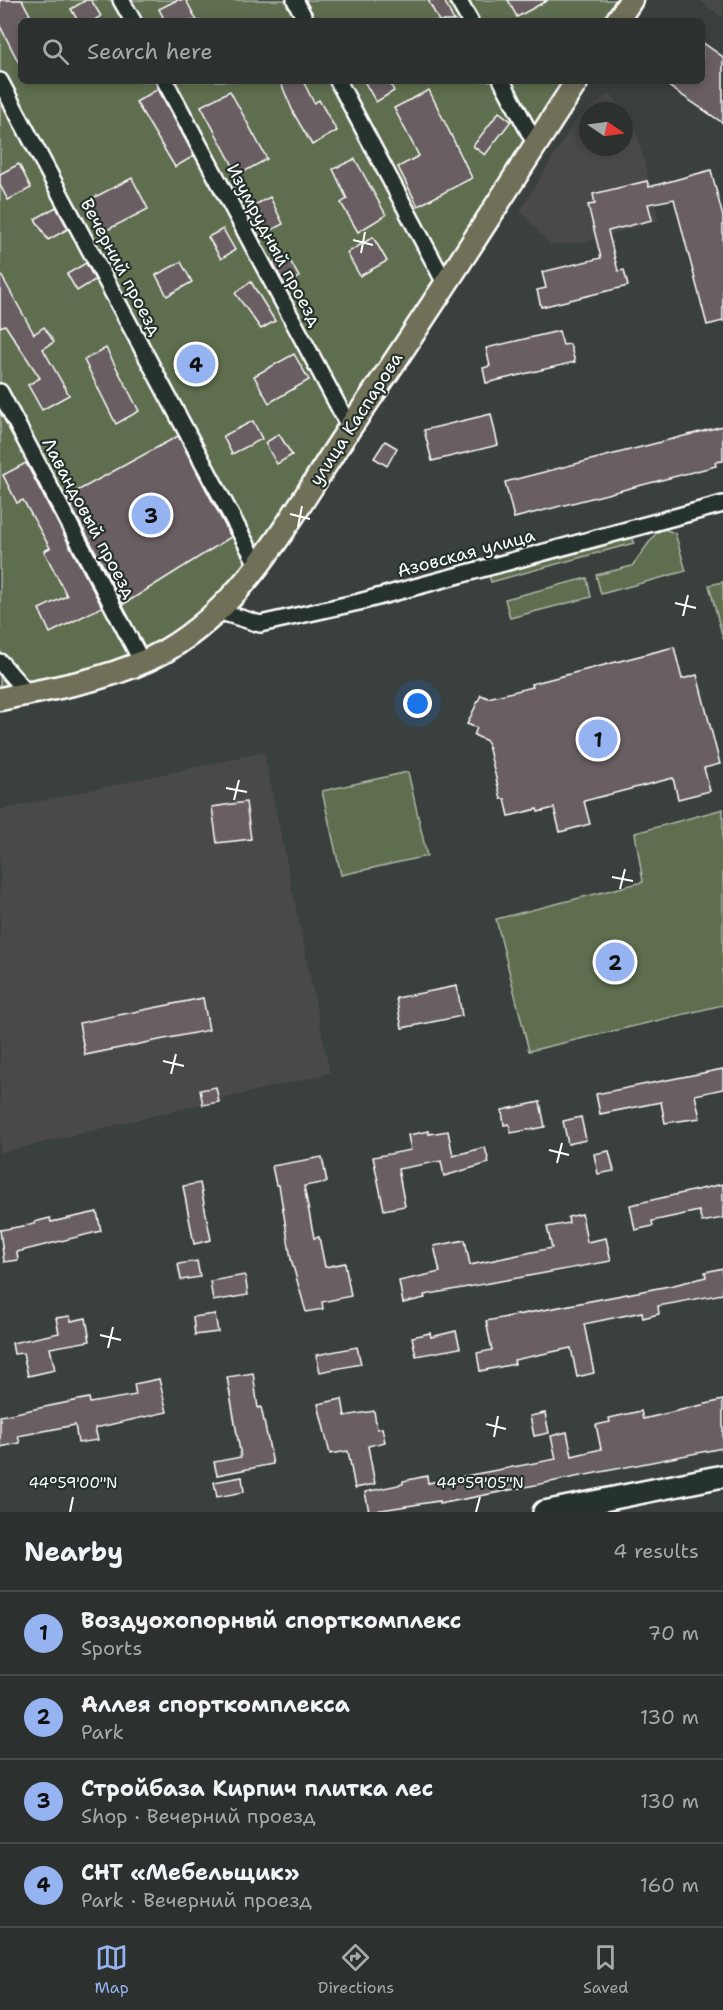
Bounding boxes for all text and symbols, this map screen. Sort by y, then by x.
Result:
search box [18,18,705,84]
icon: search [39,35,72,68]
text: Search here [87,37,213,66]
north arrow [579,102,633,156]
street label: Изумрудный проезд [221,159,327,331]
street label: Вечерний проезд [75,194,168,340]
pin: 4 [176,342,216,386]
street label: улица Каспарова [304,348,408,490]
street label: Лавандовый проезд [36,434,142,603]
pin: 3 [132,492,170,538]
street label: Азовская улица [394,523,538,583]
your location [403,689,432,718]
pin: 1 [578,716,618,762]
pin: 2 [596,940,634,984]
text: 44°59'00"N [28,1473,118,1493]
text: 44°59'05"N [436,1473,524,1493]
text: Nearby [24,1534,123,1569]
text: 4 results [613,1538,699,1564]
text: Воздуохопорный спорткомплекс [81,1606,462,1635]
text: 1 [39,1620,48,1646]
text: 70 m [647,1620,699,1646]
text: Sports [81,1635,142,1661]
text: Аллея спорткомплекса [81,1690,350,1719]
text: 2 [37,1704,51,1730]
text: 130 m [640,1704,699,1730]
text: Park [81,1719,124,1745]
text: Стройбаза Кирпич плитка лес [81,1774,433,1803]
text: 3 [37,1788,51,1814]
text: 130 m [640,1788,699,1814]
text: Shop · Вечерний проезд [81,1803,316,1829]
text: СНТ «Мебельщик» [81,1858,299,1887]
text: 4 [37,1872,51,1898]
text: 160 m [640,1872,699,1898]
text: Park · Вечерний проезд [81,1887,312,1913]
tab: Map [95,1941,129,1998]
tab: Directions [318,1941,394,1998]
tab: Saved [583,1941,629,1998]

